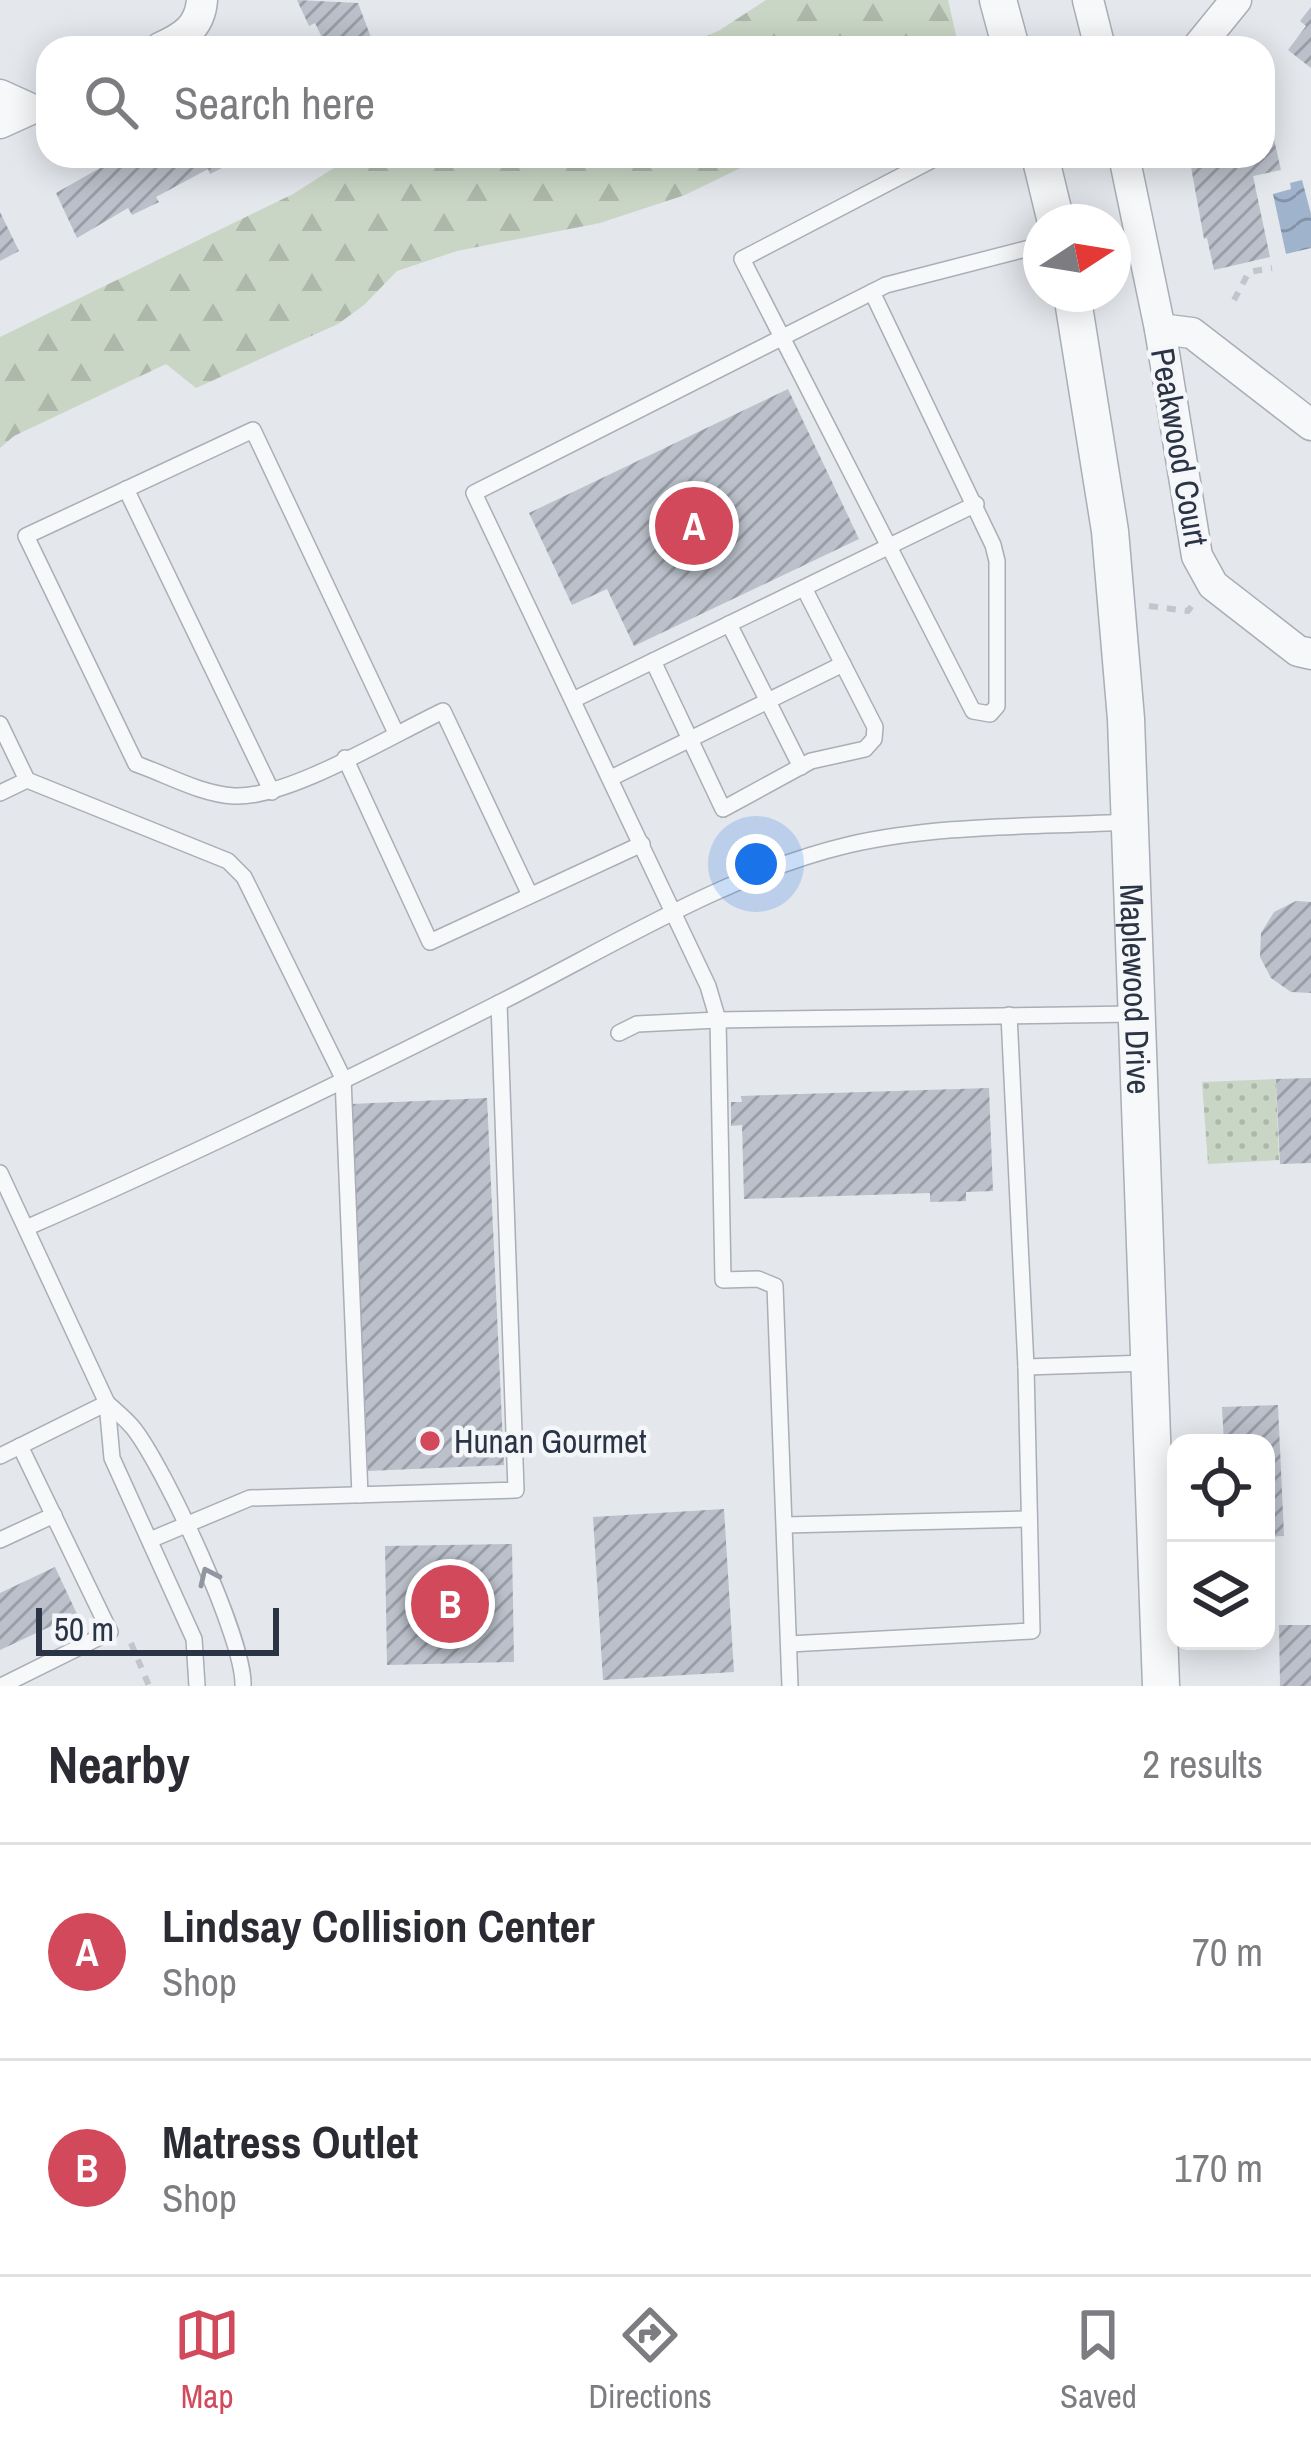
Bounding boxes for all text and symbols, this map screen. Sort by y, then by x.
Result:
search box [36,36,1275,168]
icon: search [78,69,144,135]
text: Search here [174,72,375,133]
north arrow [1023,204,1131,312]
street label: Peakwood Court [1141,345,1219,549]
pin: A [655,481,733,571]
your location [726,834,786,894]
street label: Maplewood Drive [1110,883,1162,1095]
place label: Hunan Gourmet [454,1419,647,1463]
marker: Hunan Gourmet [417,1428,443,1454]
map controls [1167,1434,1275,1650]
button: locate [1167,1434,1275,1542]
button: layers [1167,1542,1275,1650]
pin: B [411,1559,489,1649]
one-way arrow [199,1567,222,1588]
scale bar [36,1602,279,1655]
text: 50 m [54,1607,114,1651]
text: Nearby [48,1730,190,1799]
text: 2 results [1142,1738,1263,1790]
text: Lindsay Collision Center [162,1895,595,1956]
text: A [75,1926,99,1978]
text: 70 m [1192,1926,1263,1978]
text: Shop [162,1956,237,2008]
text: Matress Outlet [162,2111,418,2172]
text: B [75,2142,99,2194]
text: 170 m [1174,2142,1263,2194]
text: Shop [162,2172,237,2224]
tab: Map [174,2302,240,2418]
tab: Directions [588,2302,712,2418]
tab: Saved [1060,2302,1137,2418]

